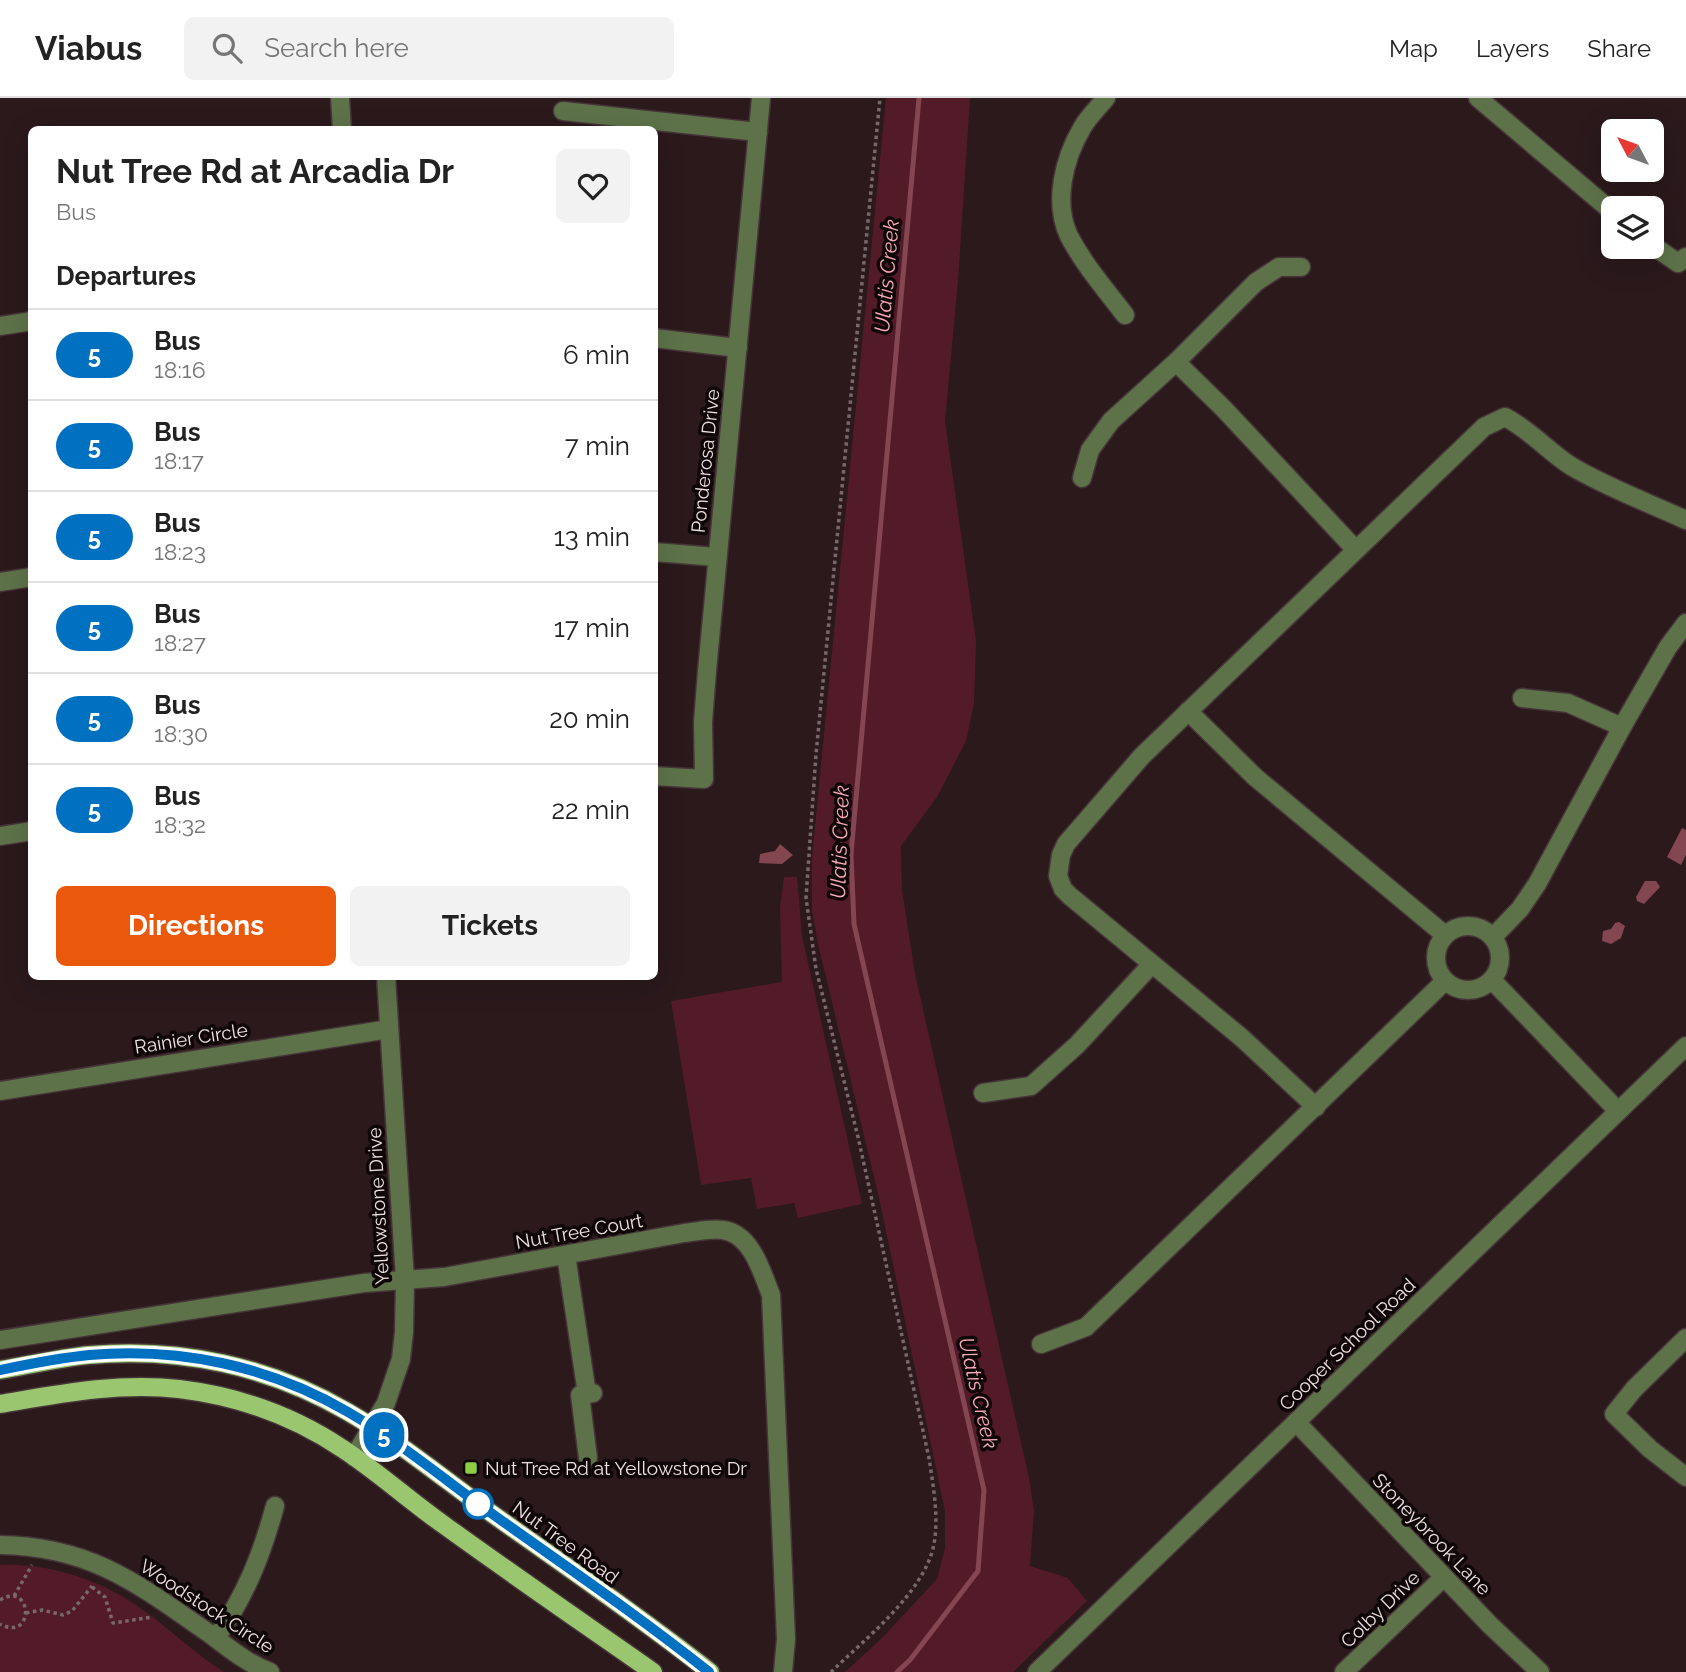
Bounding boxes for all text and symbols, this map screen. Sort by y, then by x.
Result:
search box [184,17,674,80]
text: Viabus [35,29,142,68]
icon: search [208,29,246,67]
text: Search here [264,33,409,63]
text: Map [1389,34,1438,63]
text: Layers [1476,34,1549,63]
text: Share [1587,34,1651,63]
north arrow [1601,119,1664,182]
map controls [1601,119,1664,259]
button: heart [556,149,630,223]
text: Nut Tree Rd at Arcadia Dr [56,152,454,191]
button: layers [1601,196,1664,259]
text: Bus [56,198,96,225]
water label: Ulatis Creek [869,218,904,334]
text: Departures [56,261,196,291]
text: Bus [154,326,201,356]
text: 5 [88,340,101,369]
text: 6 min [563,340,630,370]
text: 18:16 [154,356,206,383]
street label: Ponderosa Drive [687,388,723,534]
text: Bus [154,417,201,447]
text: 5 [88,431,101,460]
text: 7 min [565,431,630,461]
text: 18:17 [154,447,204,474]
text: Bus [154,508,201,538]
text: 5 [88,522,101,551]
text: 13 min [554,522,630,552]
text: 18:23 [154,538,206,565]
text: Bus [154,599,201,629]
text: 5 [88,613,101,642]
text: 17 min [554,613,630,643]
text: 18:27 [154,629,206,656]
text: Bus [154,690,201,720]
text: 5 [88,704,101,733]
text: 20 min [549,704,630,734]
text: 18:30 [154,720,208,747]
text: Bus [154,781,201,811]
water label: Ulatis Creek [825,785,854,899]
text: 5 [88,795,101,824]
text: 22 min [552,795,630,825]
text: 18:32 [154,811,206,838]
button: Directions [56,886,336,966]
button: Tickets [350,886,630,966]
street label: Rainier Circle [133,1018,249,1058]
street label: Yellowstone Drive [363,1127,393,1285]
street label: Nut Tree Court [514,1209,645,1253]
street label: Cooper School Road [1275,1273,1419,1415]
water label: Ulatis Creek [954,1335,1003,1451]
line badge: 5 [361,1412,407,1458]
text: 5 [377,1420,391,1449]
place label: Nut Tree Rd at Yellowstone Dr [485,1457,747,1479]
marker: Nut Tree Rd at Yellowstone Dr [463,1460,479,1476]
street label: Stoneybrook Lane [1368,1469,1496,1599]
unlabelled marker [463,1489,493,1519]
street label: Nut Tree Road [509,1496,623,1588]
street label: Woodstock Circle [136,1554,278,1658]
street label: Colby Drive [1336,1566,1424,1652]

